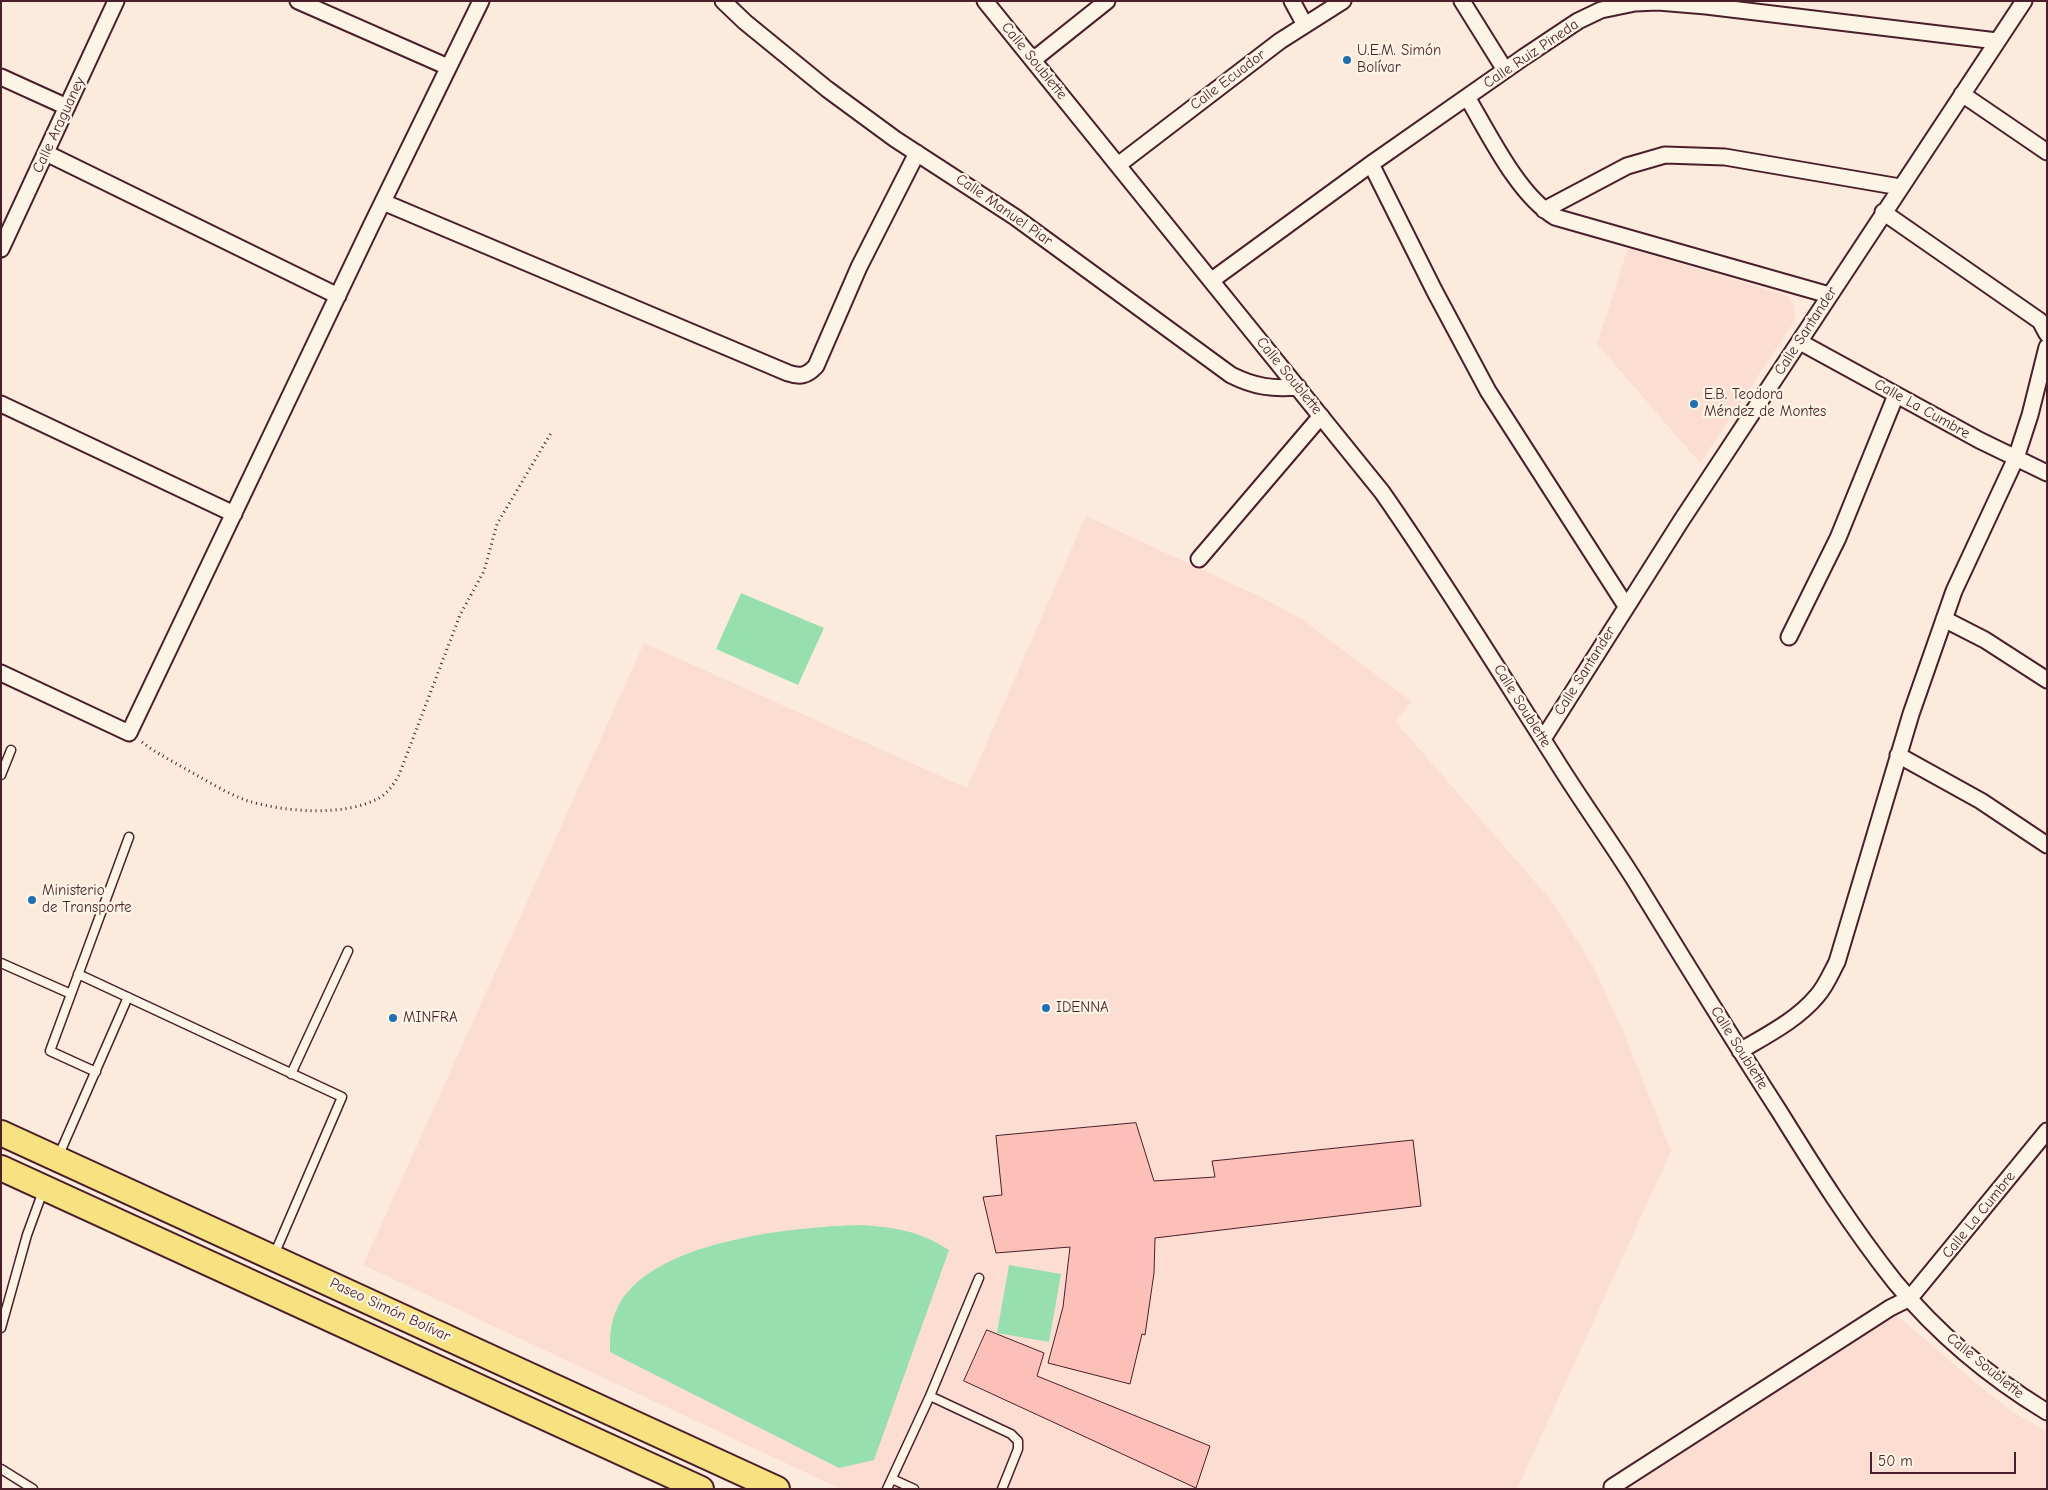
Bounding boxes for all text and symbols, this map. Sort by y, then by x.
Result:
street label: Calle Ruiz Pineda [1480,16,1582,92]
street label: Calle Soublette [997,19,1071,103]
place label: U.E.M. Simón Bolívar [1357,42,1441,77]
street label: Calle Ecuador [1187,46,1269,114]
marker: U.E.M. Simón Bolívar [1341,54,1353,66]
street label: Calle Araguaney [29,74,89,176]
street label: Calle Manuel Piar [952,170,1056,250]
street label: Calle Santander [1771,283,1841,379]
street label: Calle Soublette [1252,334,1326,418]
street label: Calle La Cumbre [1871,375,1973,443]
place label: E.B. Teodora Méndez de Montes [1704,386,1826,421]
marker: E.B. Teodora Méndez de Montes [1688,398,1700,410]
street label: Calle Santander [1550,623,1620,719]
street label: Calle Soublette [1489,661,1555,751]
place label: Ministerio de Transporte [42,882,131,917]
marker: Ministerio de Transporte [26,894,38,906]
place label: IDENNA [1056,999,1109,1017]
marker: IDENNA [1040,1002,1052,1014]
street label: Calle Soublette [1706,1003,1772,1093]
place label: MINFRA [403,1009,458,1027]
marker: MINFRA [387,1012,399,1024]
street label: Calle La Cumbre [1938,1168,2020,1262]
street label: Paseo Simón Bolívar [327,1274,453,1346]
street label: Calle Soublette [1943,1329,2027,1403]
scale bar [1873,1442,2019,1474]
text: 50 m [1878,1452,1913,1470]

